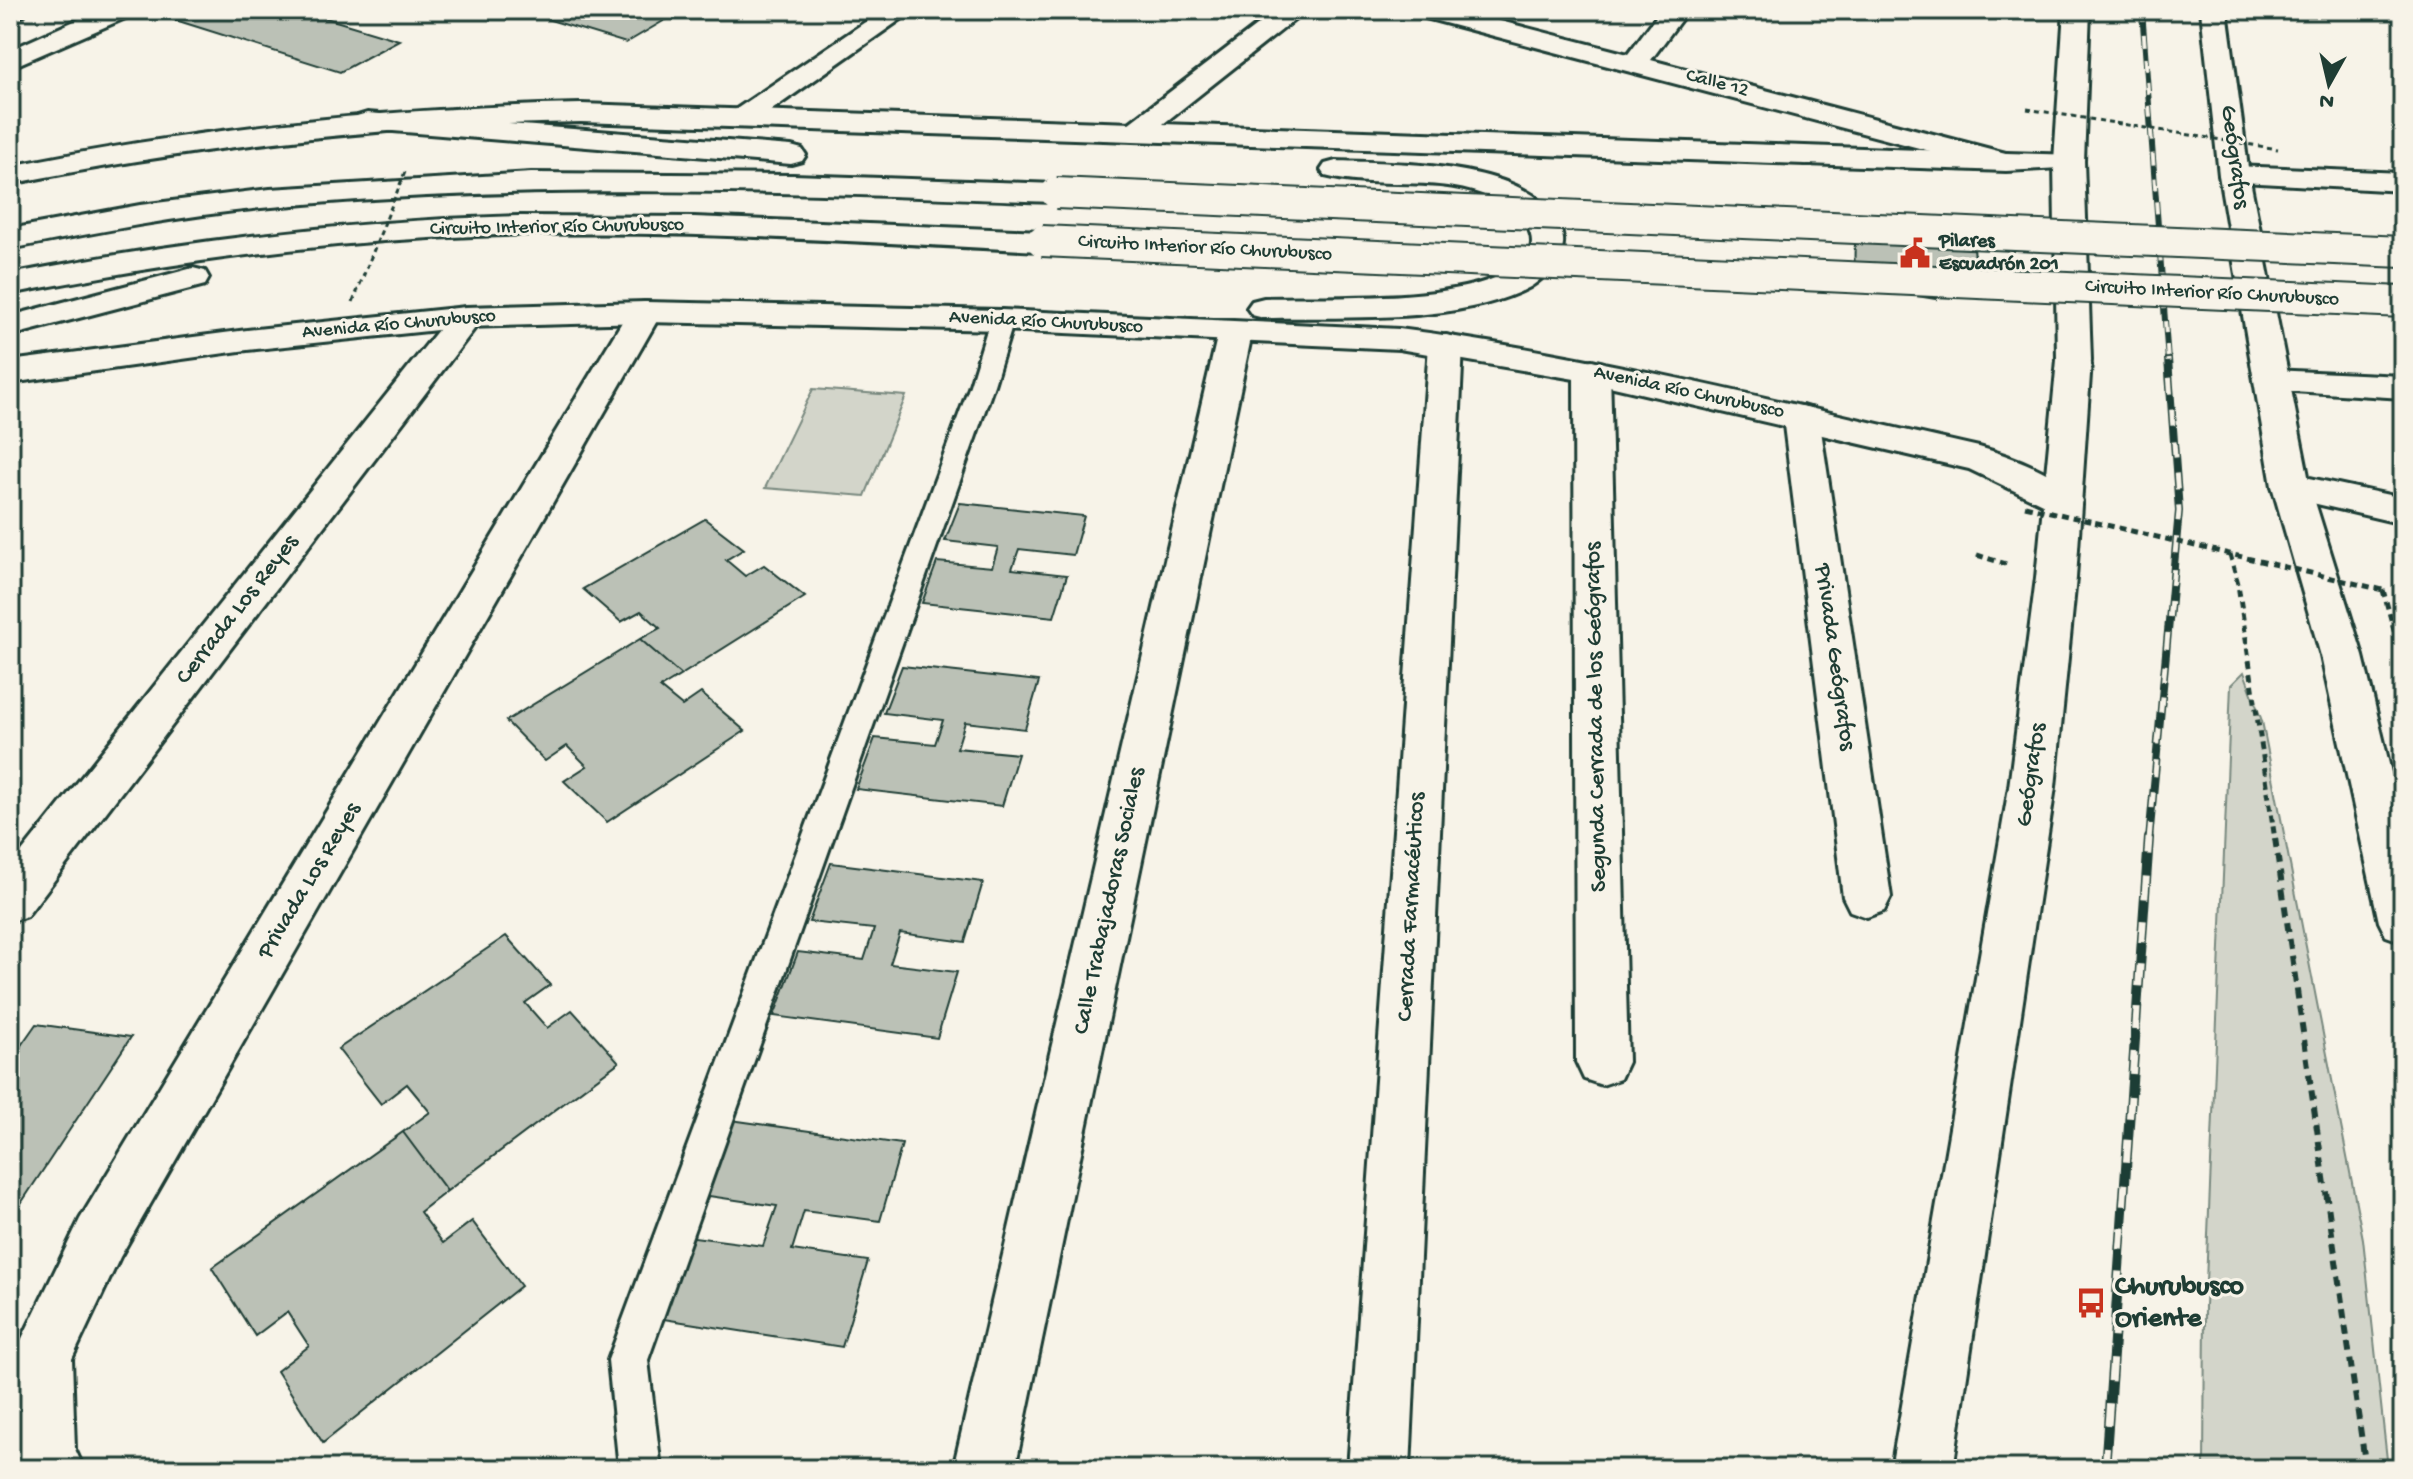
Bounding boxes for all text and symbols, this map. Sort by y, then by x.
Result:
north arrow [2289,44,2369,124]
street label: Calle 12 [1683,65,1751,103]
text: N [2318,86,2336,114]
street label: Geógrafos [2212,103,2256,212]
street label: Circuito Interior Río Churubusco [430,214,684,242]
street label: Circuito Interior Río Churubusco [1077,231,1333,267]
place label: Pilares Escuadrón 201 [1938,231,2059,277]
public building icon: Pilares Escuadrón 201 [1898,236,1932,270]
street label: Circuito Interior Río Churubusco [2084,276,2340,312]
street label: Avenida Río Churubusco [301,305,497,345]
street label: Avenida Río Churubusco [948,306,1144,340]
street label: Avenida Río Churubusco [1592,362,1786,424]
street label: Cerrada Los Reyes [170,528,306,691]
street label: Segunda Cerrada de los Geógrafos [1579,541,1615,892]
street label: Privada Geógrafos [1806,561,1862,753]
street label: Geógrafos [2010,720,2054,829]
street label: Calle Trabajadoras Sociales [1068,764,1153,1037]
street label: Cerrada Farmacéuticos [1392,790,1433,1022]
street label: Privada Los Reyes [251,796,369,965]
place label: Churubusco Oriente [2115,1271,2244,1336]
bus stop icon: Churubusco Oriente [2074,1286,2108,1320]

